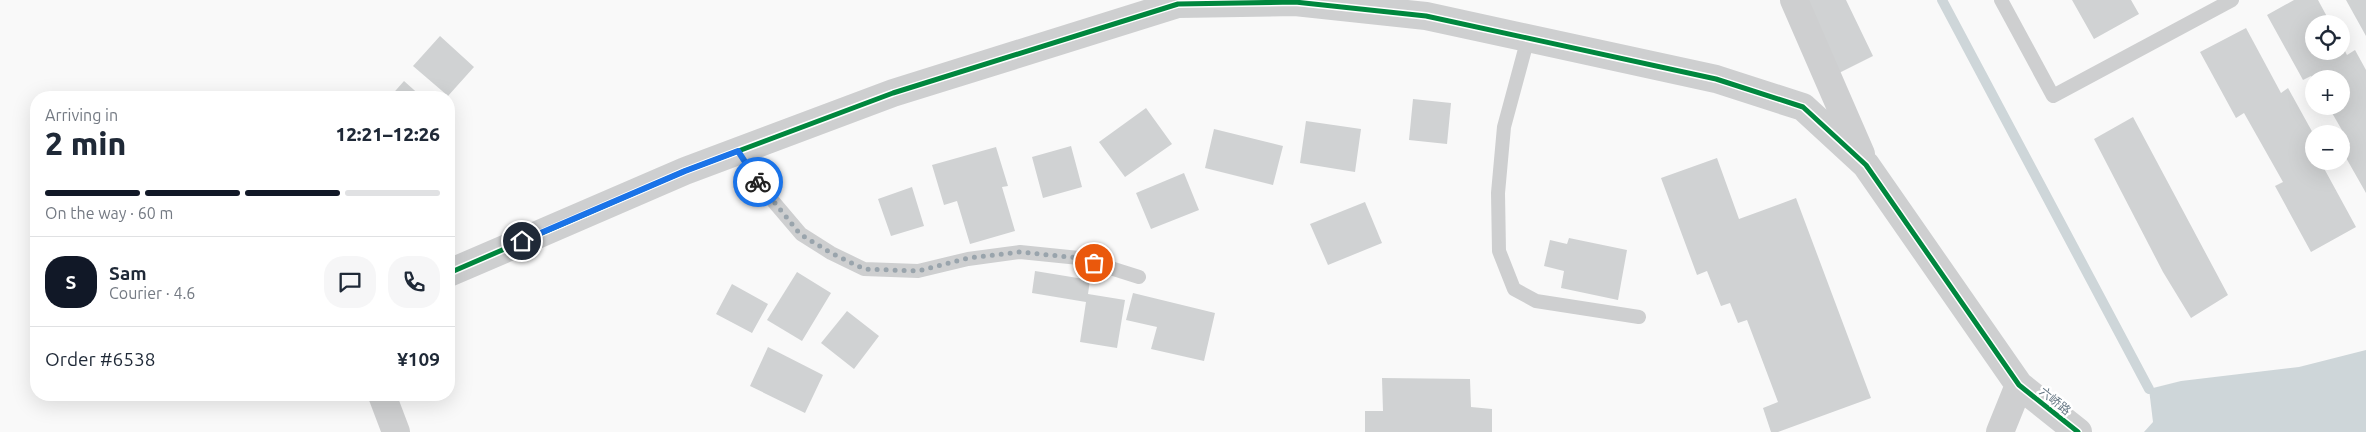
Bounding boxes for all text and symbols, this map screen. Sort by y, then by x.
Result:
map controls [2305,15,2350,170]
button: locate [2305,15,2350,60]
button: + [2305,70,2350,115]
text: Arriving in [45,106,118,124]
text: 12:21–12:26 [335,123,440,145]
text: 2 min [45,125,126,161]
button: − [2305,125,2350,170]
courier [733,157,783,207]
icon: bike [744,168,772,196]
text: On the way · 60 m [45,204,173,222]
pin [501,220,543,262]
icon: home [508,227,536,255]
pin [1073,242,1115,284]
icon: bag [1080,249,1108,277]
button: chat [324,256,376,308]
button: phone [388,256,440,308]
text: Sam [109,262,147,284]
text: S [66,271,76,293]
text: Courier · 4.6 [109,284,195,302]
text: Order #6538 [45,348,155,370]
text: ¥109 [397,348,440,370]
street label: 六峤路 [2037,384,2073,417]

